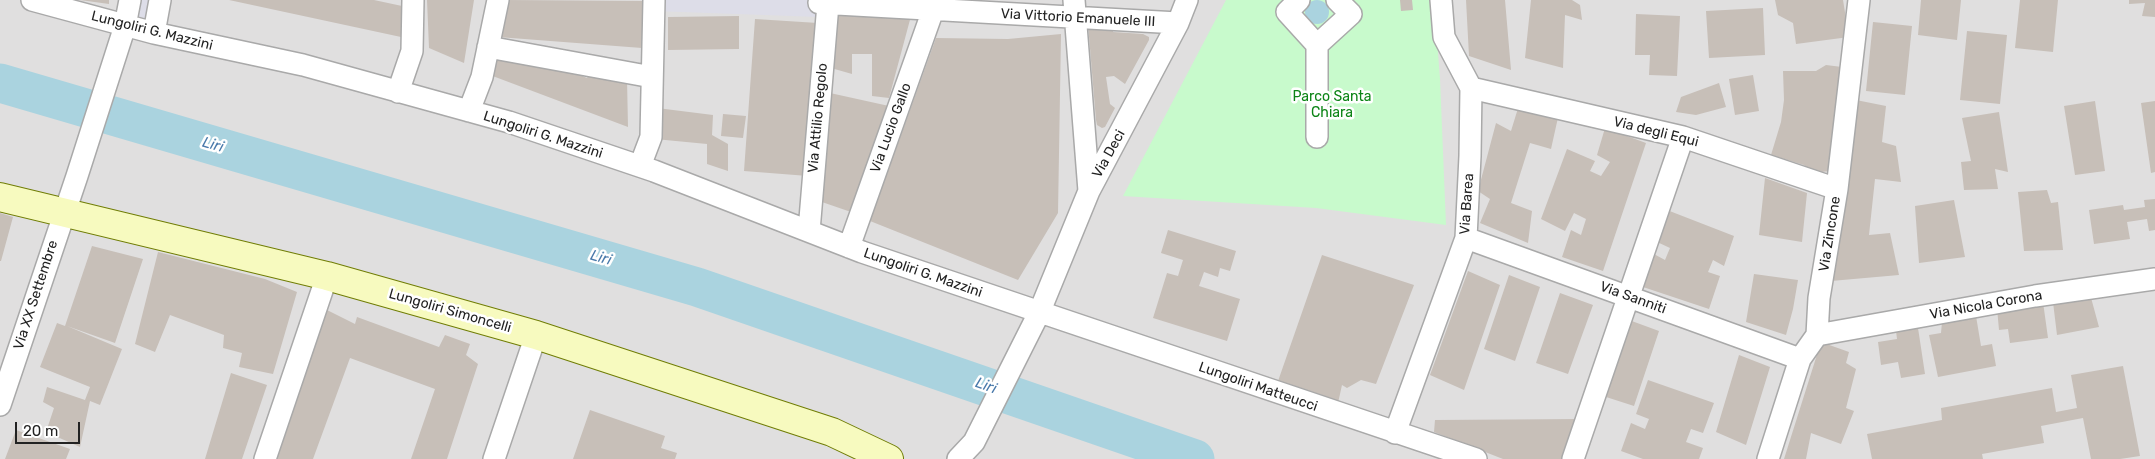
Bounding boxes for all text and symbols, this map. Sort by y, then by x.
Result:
street label: Via Vittorio Emanuele III [1000,6,1156,30]
street label: Lungoliri G. Mazzini [90,8,214,54]
street label: Via Attilio Regolo [805,62,831,174]
street label: Via Lucio Gallo [867,81,915,175]
park label: Parco Santa Chiara [1293,89,1371,121]
street label: Lungoliri G. Mazzini [481,108,605,162]
street label: Via degli Equi [1612,113,1700,151]
street label: Via Deci [1089,127,1129,181]
water label: Liri [200,133,226,157]
street label: Via Barea [1456,173,1478,235]
street label: Via Zincone [1816,195,1844,273]
street label: Via XX Settembre [10,238,62,352]
street label: Lungoliri G. Mazzini [861,245,985,301]
water label: Liri [588,246,614,270]
street label: Via Sanniti [1598,278,1668,318]
street label: Lungoliri Simoncelli [387,285,513,337]
street label: Via Nicola Corona [1928,287,2044,323]
street label: Lungoliri Matteucci [1196,359,1320,415]
water label: Liri [973,374,999,398]
scale bar [18,412,82,444]
text: 20 m [23,422,58,440]

